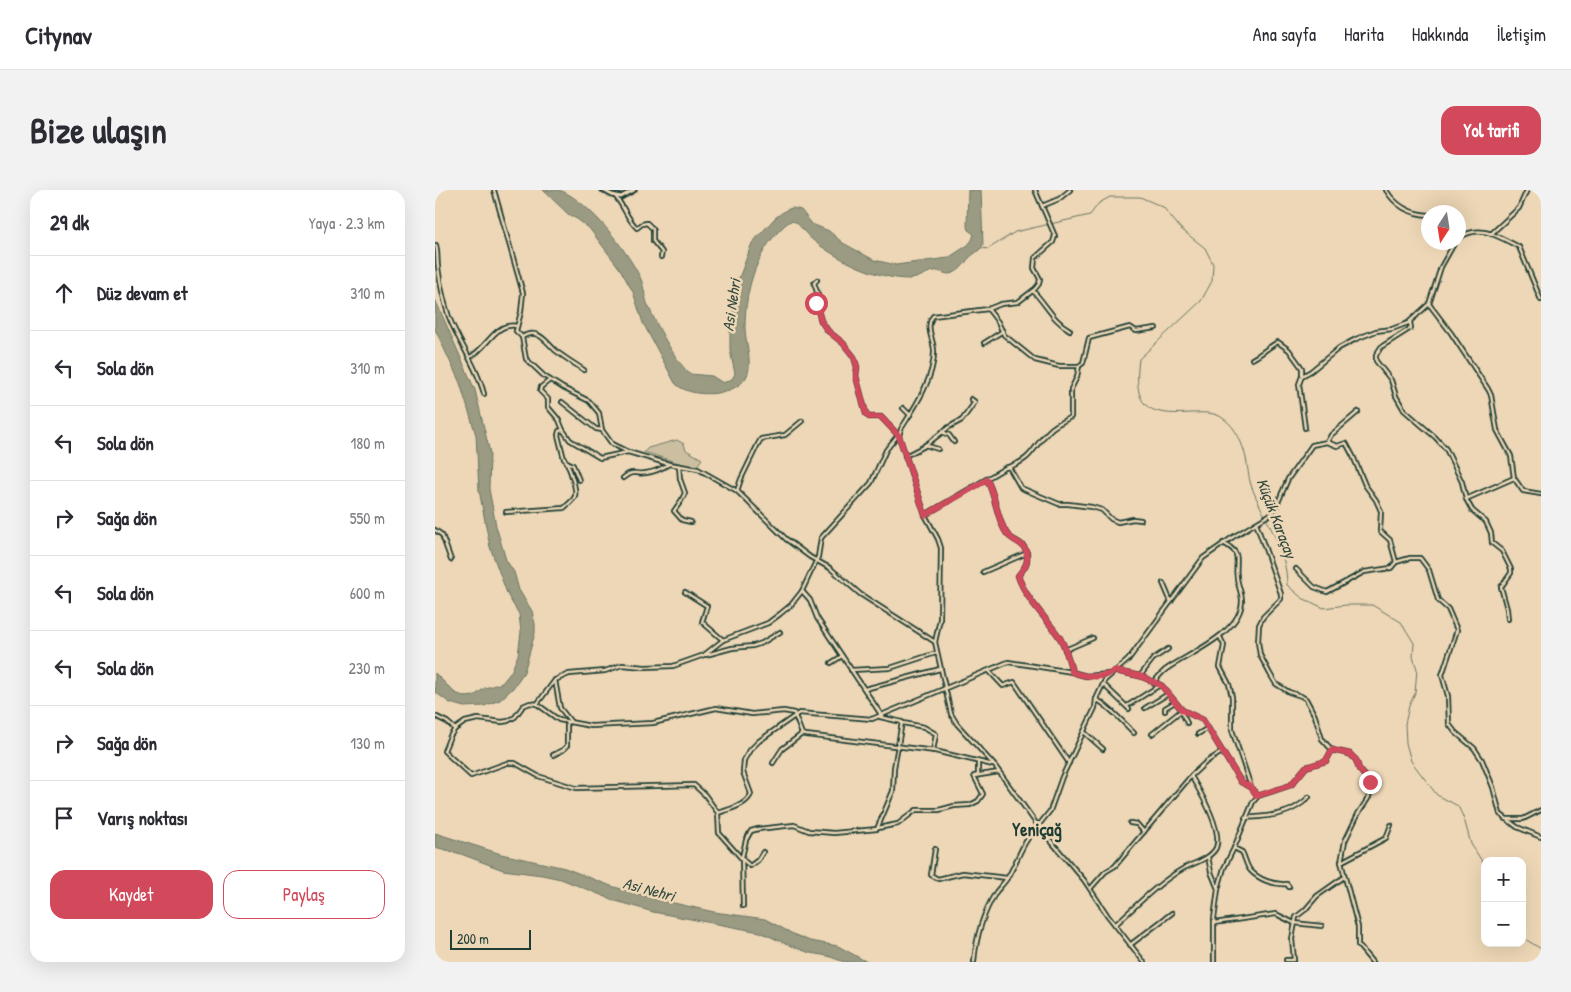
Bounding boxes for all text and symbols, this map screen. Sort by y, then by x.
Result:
text: Citynav [25,19,92,51]
text: Ana sayfa [1253,22,1316,47]
text: Harita [1344,22,1384,47]
text: Hakkında [1412,22,1468,47]
text: İletişim [1496,22,1546,47]
button: Yol tarifi [1441,106,1541,155]
text: Bize ulaşın [30,107,167,154]
north arrow [1421,205,1466,250]
text: 29 dk [50,208,89,237]
text: Yaya · 2.3 km [309,212,385,234]
water label: Asi Nehri [716,276,746,333]
icon: ahead [50,279,78,307]
text: Düz devam et [97,280,188,306]
text: 310 m [350,282,385,304]
route start [805,292,828,315]
icon: left [50,354,78,382]
text: Sola dön [97,355,154,381]
text: 310 m [350,357,385,379]
icon: left [50,429,78,457]
text: Sola dön [97,430,154,456]
text: 180 m [351,432,385,454]
water label: Küçük Karaçay [1252,475,1303,563]
icon: right [50,504,78,532]
text: Sağa dön [97,505,157,531]
text: 550 m [350,507,385,529]
icon: left [50,579,78,607]
text: Sola dön [97,580,154,606]
text: 600 m [350,582,385,604]
icon: left [50,654,78,682]
text: Sola dön [97,655,154,681]
text: 230 m [349,657,385,679]
icon: right [50,729,78,757]
text: Sağa dön [97,730,157,756]
text: 130 m [350,732,385,754]
route end [1359,771,1382,794]
icon: arrive [50,804,78,832]
text: Varış noktası [97,805,188,831]
district label: Yeniçağ [1012,817,1062,843]
map controls [1481,857,1526,947]
button: + [1481,857,1526,902]
button: Kaydet [50,870,213,919]
button: Paylaş [223,870,385,919]
water label: Asi Nehri [621,872,679,907]
button: − [1481,902,1526,947]
scale bar [450,927,531,950]
text: 200 m [457,929,489,948]

